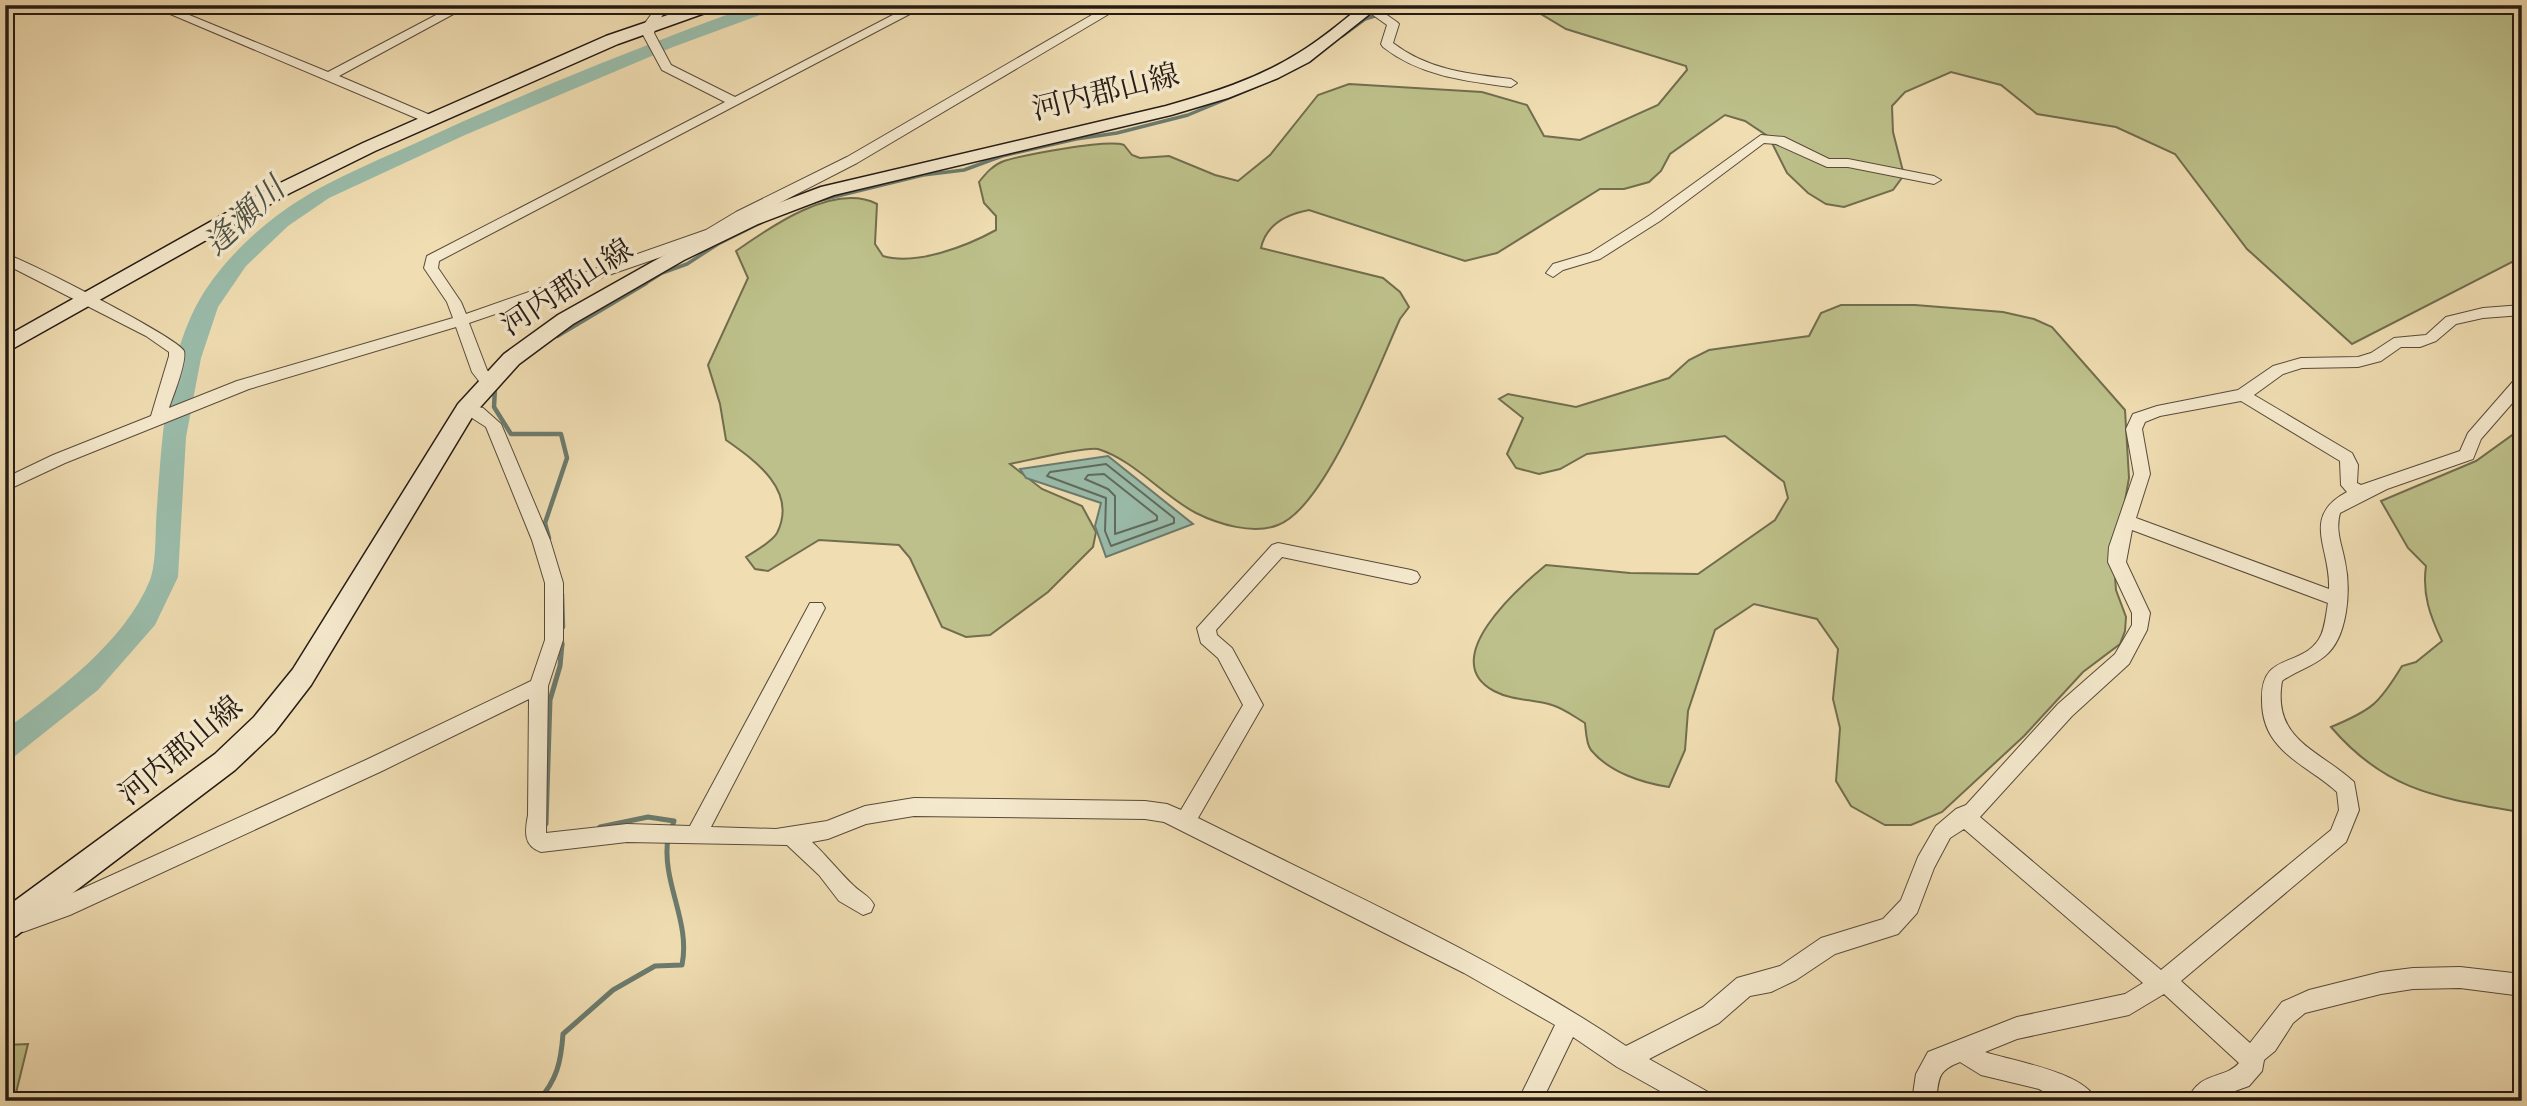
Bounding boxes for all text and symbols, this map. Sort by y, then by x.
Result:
street label: 河内郡山線 [1028,55,1184,133]
water label: 逢瀬川 [195,166,299,268]
street label: 河内郡山線 [493,230,643,348]
street label: 河内郡山線 [111,687,253,817]

